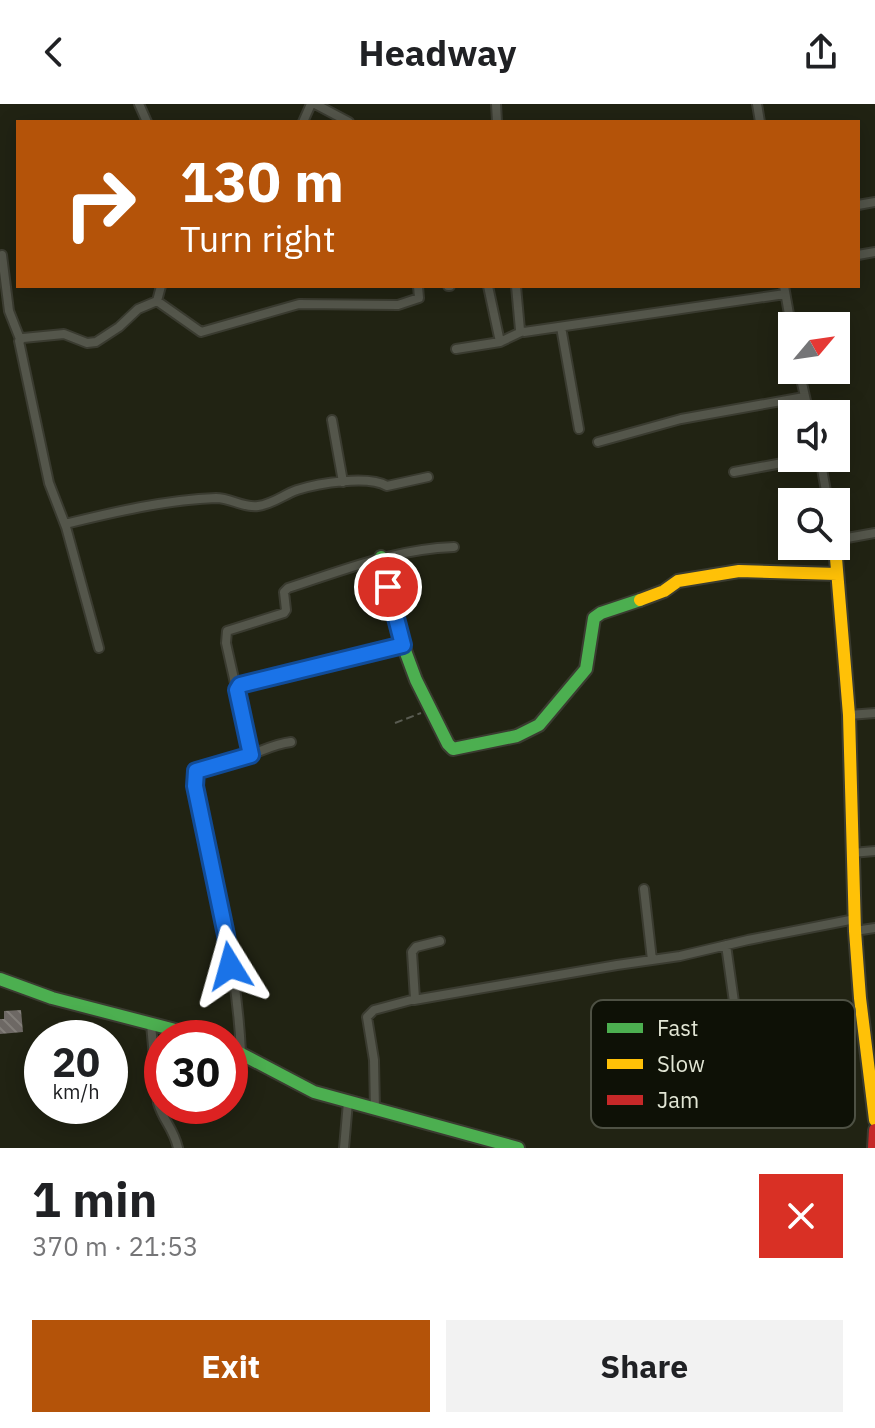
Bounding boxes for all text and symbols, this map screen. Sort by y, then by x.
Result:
text: Headway [359,29,516,76]
icon: back [32,30,76,74]
icon: share [799,30,843,74]
text: 130 m [180,145,344,217]
icon: right [48,152,152,256]
text: Turn right [180,215,336,262]
north arrow [778,312,850,384]
map controls [778,312,850,560]
button: sound [778,400,850,472]
button: search [778,488,850,560]
pin [354,553,422,621]
icon: arrive [366,565,410,609]
position arrow [188,924,272,1008]
legend [591,1000,855,1128]
text: Fast [657,1013,698,1042]
speed limit sign: 30 [144,1020,248,1124]
text: 20 [52,1036,100,1088]
text: Slow [657,1049,705,1078]
text: km/h [52,1078,100,1105]
text: Jam [657,1085,699,1114]
text: 1 min [32,1168,157,1230]
button: close [759,1174,843,1258]
text: 370 m · 21:53 [32,1229,198,1263]
button: Exit [32,1320,430,1412]
button: Share [446,1320,843,1412]

